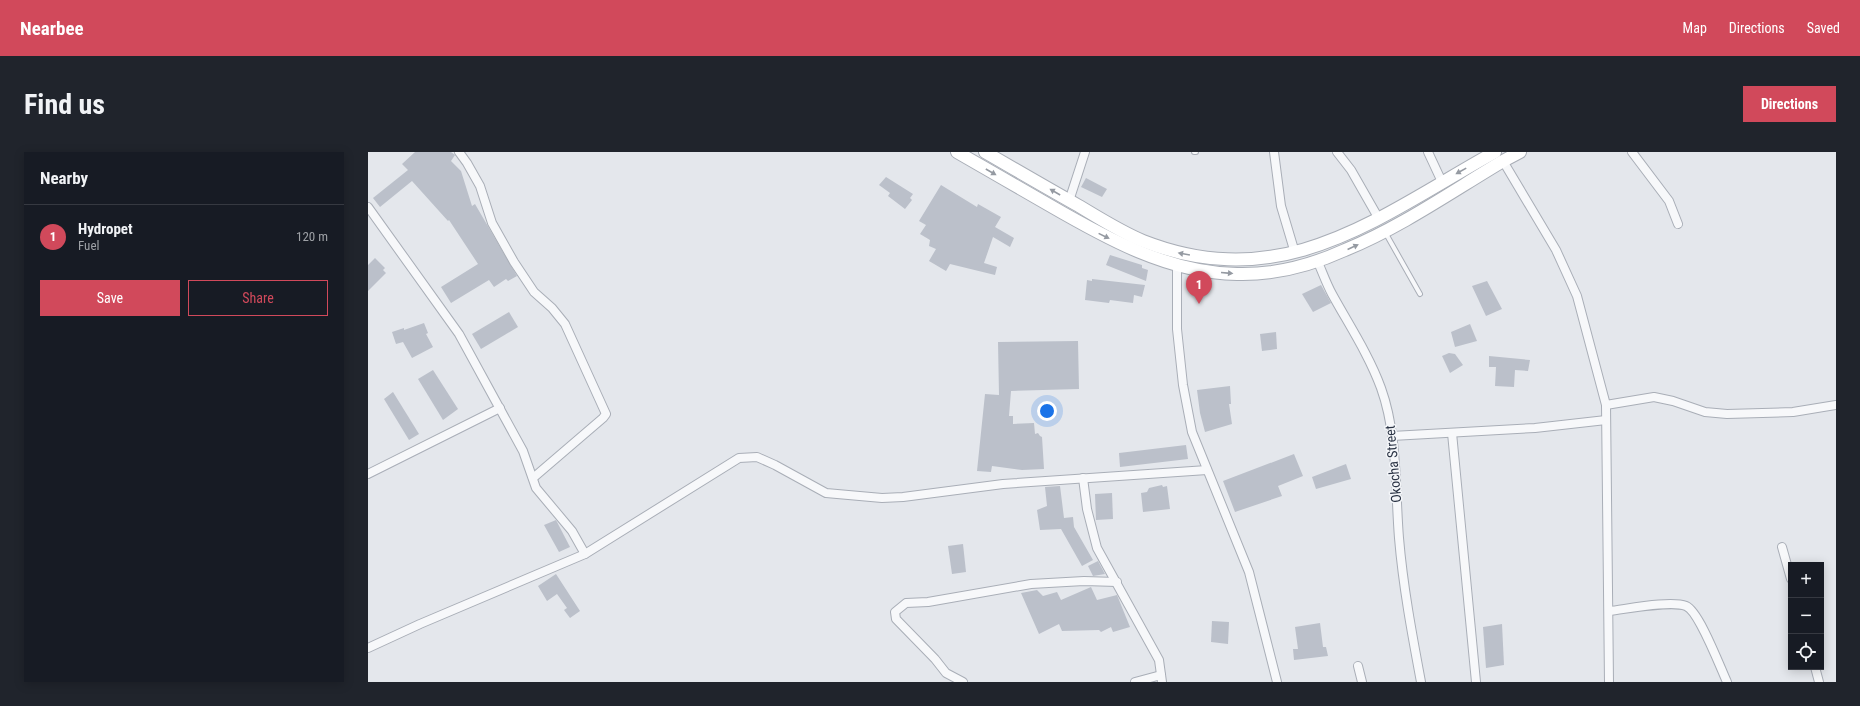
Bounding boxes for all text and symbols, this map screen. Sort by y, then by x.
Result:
text: Nearbee [20,17,84,40]
text: Map [1683,20,1707,36]
text: Directions [1729,20,1785,36]
text: Saved [1807,20,1840,36]
button: Directions [1743,86,1836,122]
text: Find us [24,88,105,121]
text: Nearby [40,168,88,188]
one-way arrow [985,168,997,175]
one-way arrow [1456,168,1467,174]
one-way arrow [1049,189,1061,196]
text: Hydropet [78,220,133,238]
text: 1 [50,229,56,244]
text: 120 m [296,229,328,244]
one-way arrow [1098,233,1110,239]
text: Fuel [78,238,99,253]
one-way arrow [1348,244,1359,250]
one-way arrow [1178,251,1190,257]
one-way arrow [1221,270,1233,277]
pin: 1 [1186,271,1212,304]
button: Save [40,280,180,316]
button: Share [188,280,328,316]
your location [1037,401,1057,421]
street label: Okocha Street [1382,425,1404,503]
map controls [1788,562,1824,670]
button: + [1788,562,1824,598]
button: − [1788,598,1824,634]
button: locate [1788,634,1824,670]

